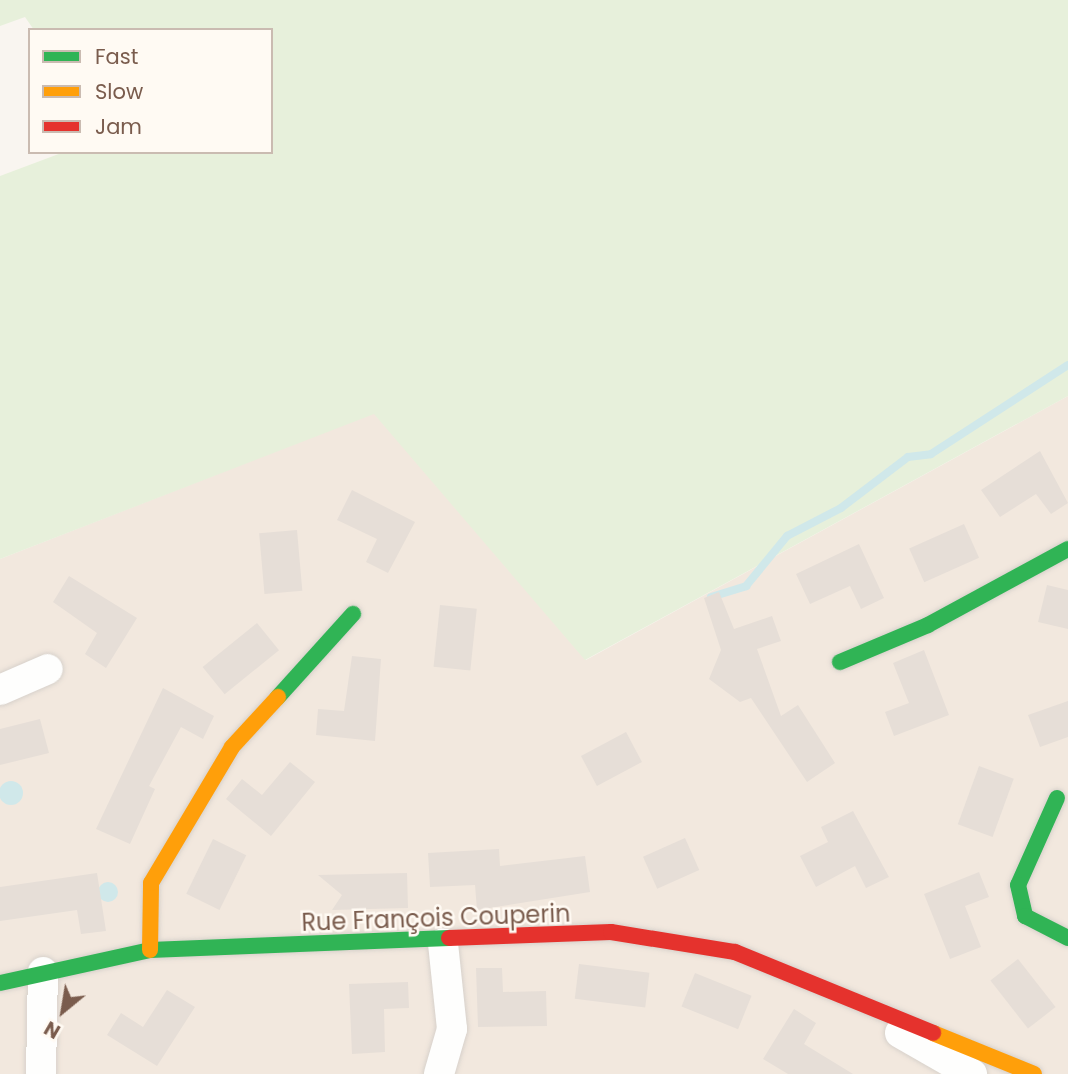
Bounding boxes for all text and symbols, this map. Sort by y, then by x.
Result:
legend [28,28,273,154]
text: Fast [95,42,138,71]
text: Slow [95,77,143,106]
text: Jam [95,112,142,141]
street label: Rue François Couperin [301,899,571,937]
north arrow [28,976,98,1046]
text: N [39,1014,65,1045]

